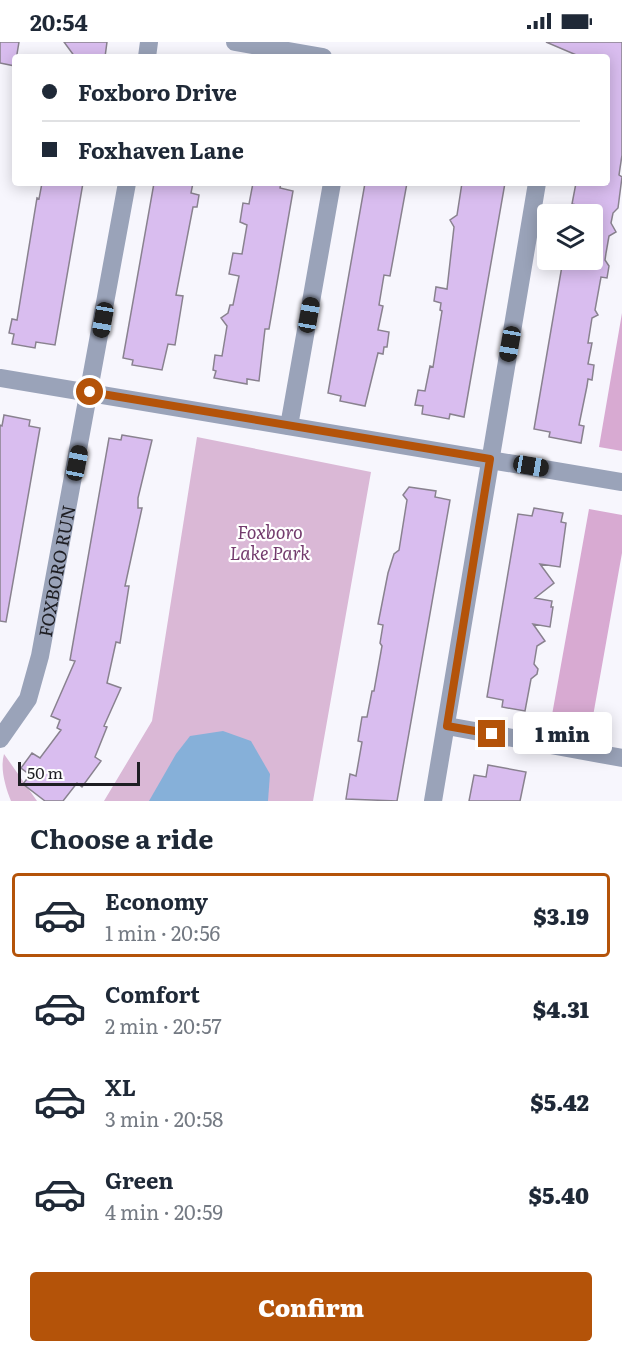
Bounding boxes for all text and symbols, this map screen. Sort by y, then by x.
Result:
text: 20:54 [30,5,88,38]
text: Foxboro Drive [78,75,237,108]
text: Foxhaven Lane [78,133,244,166]
map controls [537,204,603,270]
button: layers [537,204,603,270]
car [297,296,321,334]
car [91,301,115,339]
car [498,325,522,363]
route start [76,378,103,405]
car [65,444,89,482]
car [512,454,550,478]
street label: FOXBORO RUN [30,503,81,639]
park label: Foxboro Lake Park [230,518,310,566]
callout: 1 min [513,713,612,755]
text: 1 min [535,718,590,748]
route end [478,720,505,747]
scale bar [18,759,140,786]
text: 50 m [27,760,63,784]
text: Choose a ride [30,817,213,857]
text: Economy [105,884,208,917]
icon: car [33,888,87,942]
text: $3.19 [533,899,589,932]
text: 1 min · 20:56 [105,917,220,947]
text: Comfort [105,977,200,1010]
icon: car [33,981,87,1035]
text: $4.31 [533,992,589,1025]
text: 2 min · 20:57 [105,1010,222,1040]
text: XL [105,1070,136,1103]
icon: car [33,1074,87,1128]
text: $5.42 [530,1085,589,1118]
text: 3 min · 20:58 [105,1103,223,1133]
text: Green [105,1163,174,1196]
icon: car [33,1167,87,1221]
text: $5.40 [528,1178,589,1211]
text: 4 min · 20:59 [105,1196,223,1226]
button: Confirm [30,1272,592,1341]

